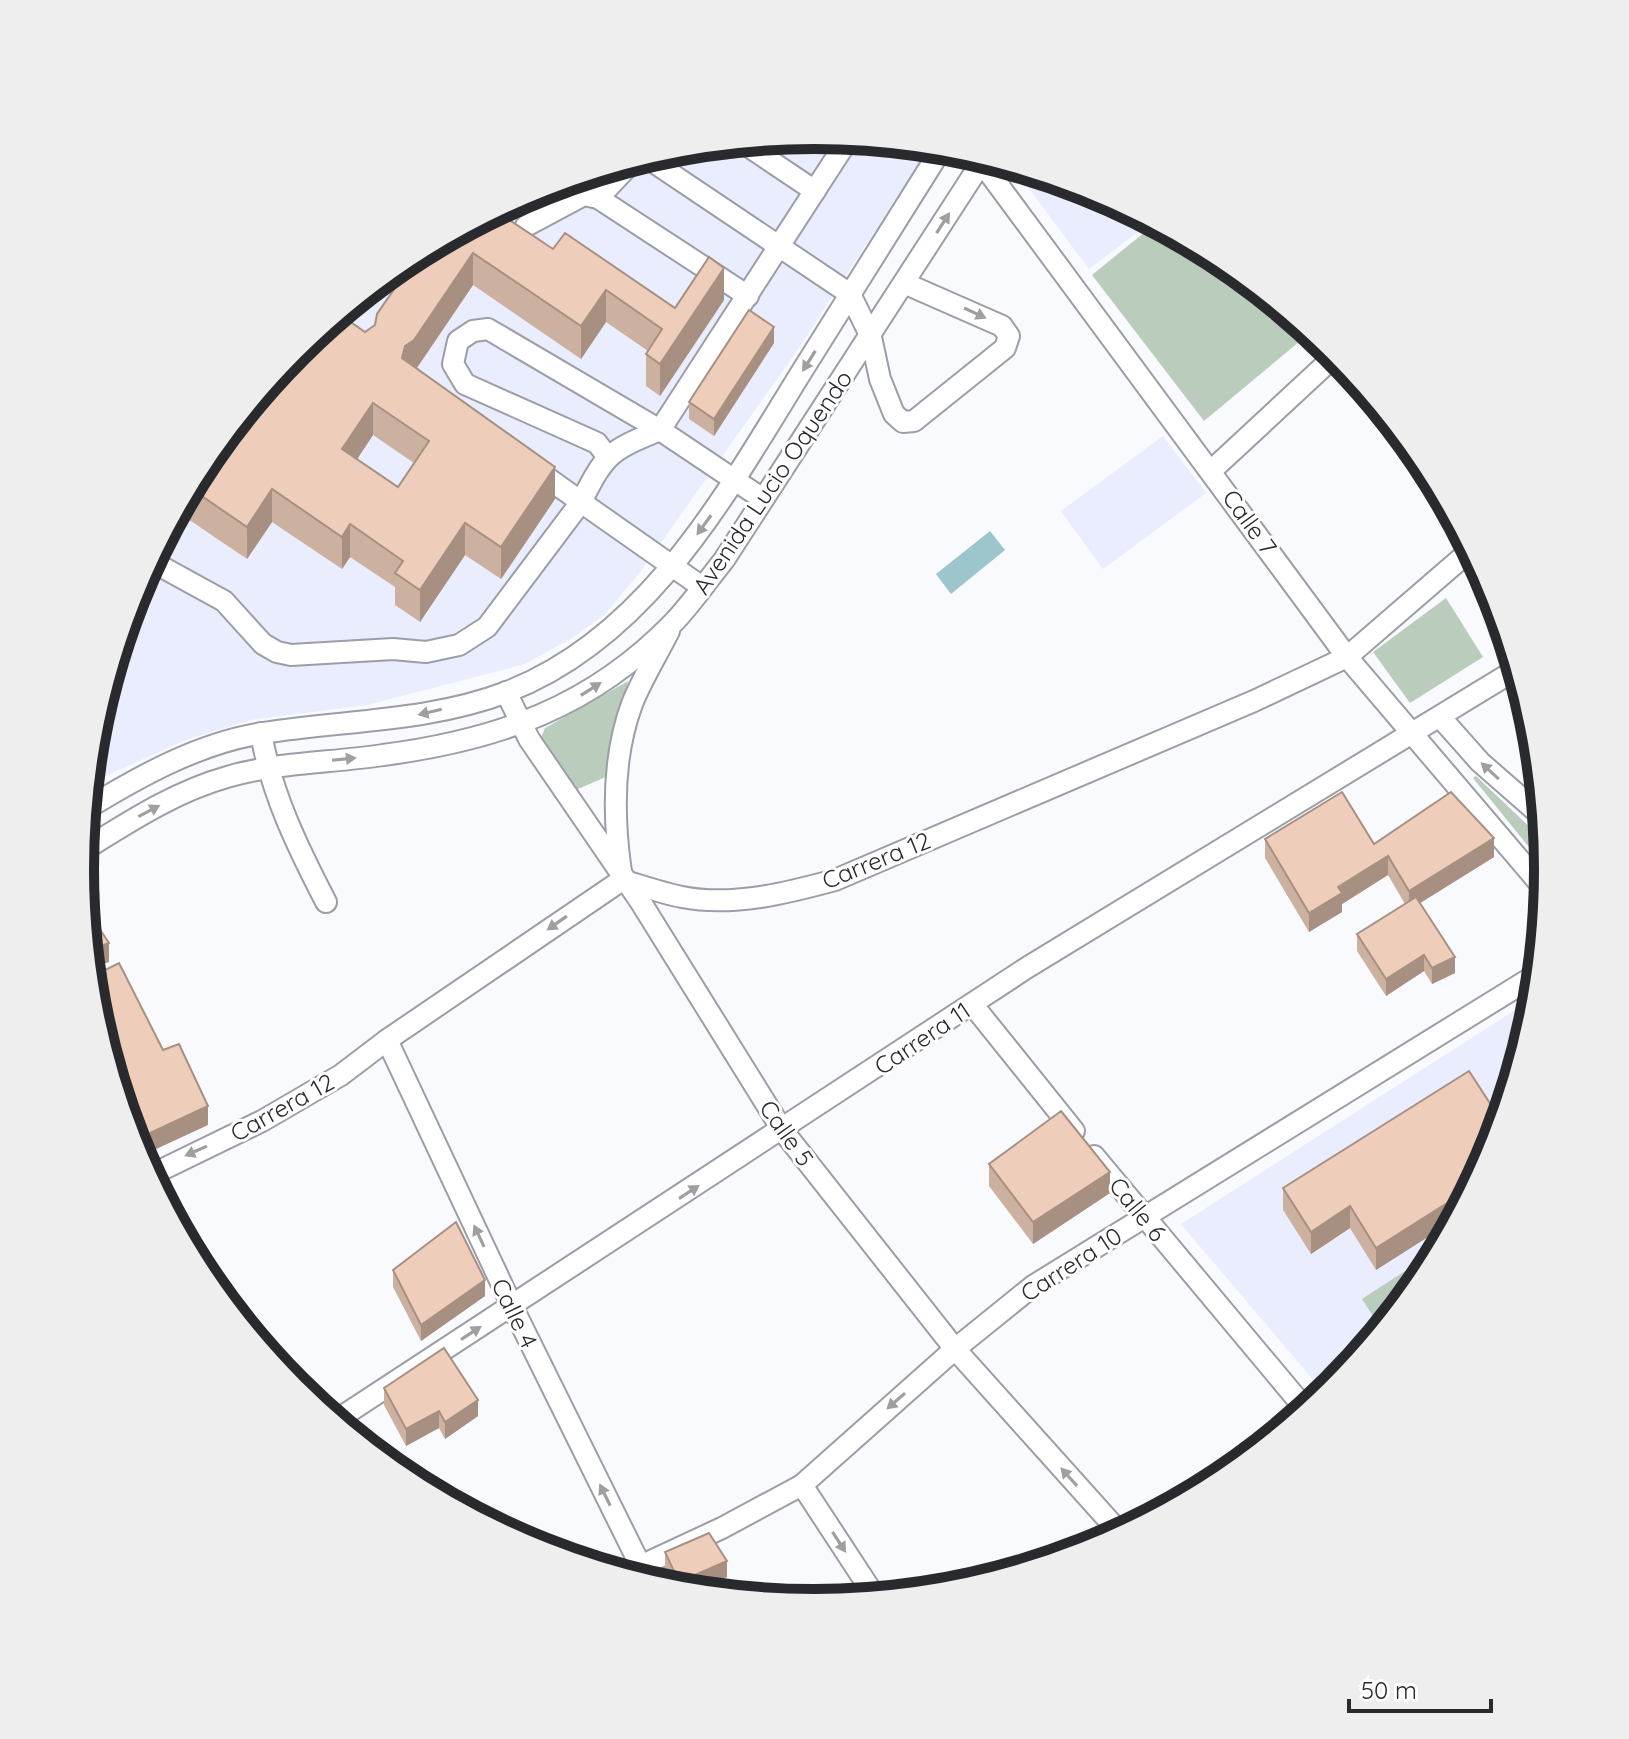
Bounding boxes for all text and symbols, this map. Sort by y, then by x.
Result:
one-way arrow [935,213,950,234]
one-way arrow [964,306,987,320]
one-way arrow [801,350,816,371]
street label: Avenida Lucio Oquendo [686,364,858,600]
street label: Calle 7 [1216,483,1284,561]
one-way arrow [696,514,712,535]
one-way arrow [580,682,602,696]
one-way arrow [418,706,443,719]
one-way arrow [332,753,357,766]
one-way arrow [1481,762,1500,781]
one-way arrow [138,804,160,818]
street label: Carrera 12 [818,825,934,895]
one-way arrow [546,915,567,930]
street label: Carrera 11 [868,995,976,1081]
street label: Carrera 12 [225,1066,339,1148]
street label: Calle 5 [753,1094,821,1172]
one-way arrow [185,1144,208,1158]
street label: Calle 6 [1103,1171,1173,1247]
one-way arrow [678,1185,700,1199]
street label: Carrera 10 [1015,1220,1127,1308]
one-way arrow [472,1225,486,1248]
street label: Calle 4 [485,1273,545,1353]
one-way arrow [460,1326,481,1341]
one-way arrow [886,1391,905,1409]
one-way arrow [1060,1467,1078,1486]
one-way arrow [598,1484,612,1507]
one-way arrow [831,1531,846,1552]
scale bar [1349,1663,1491,1713]
text: 50 m [1361,1675,1417,1705]

